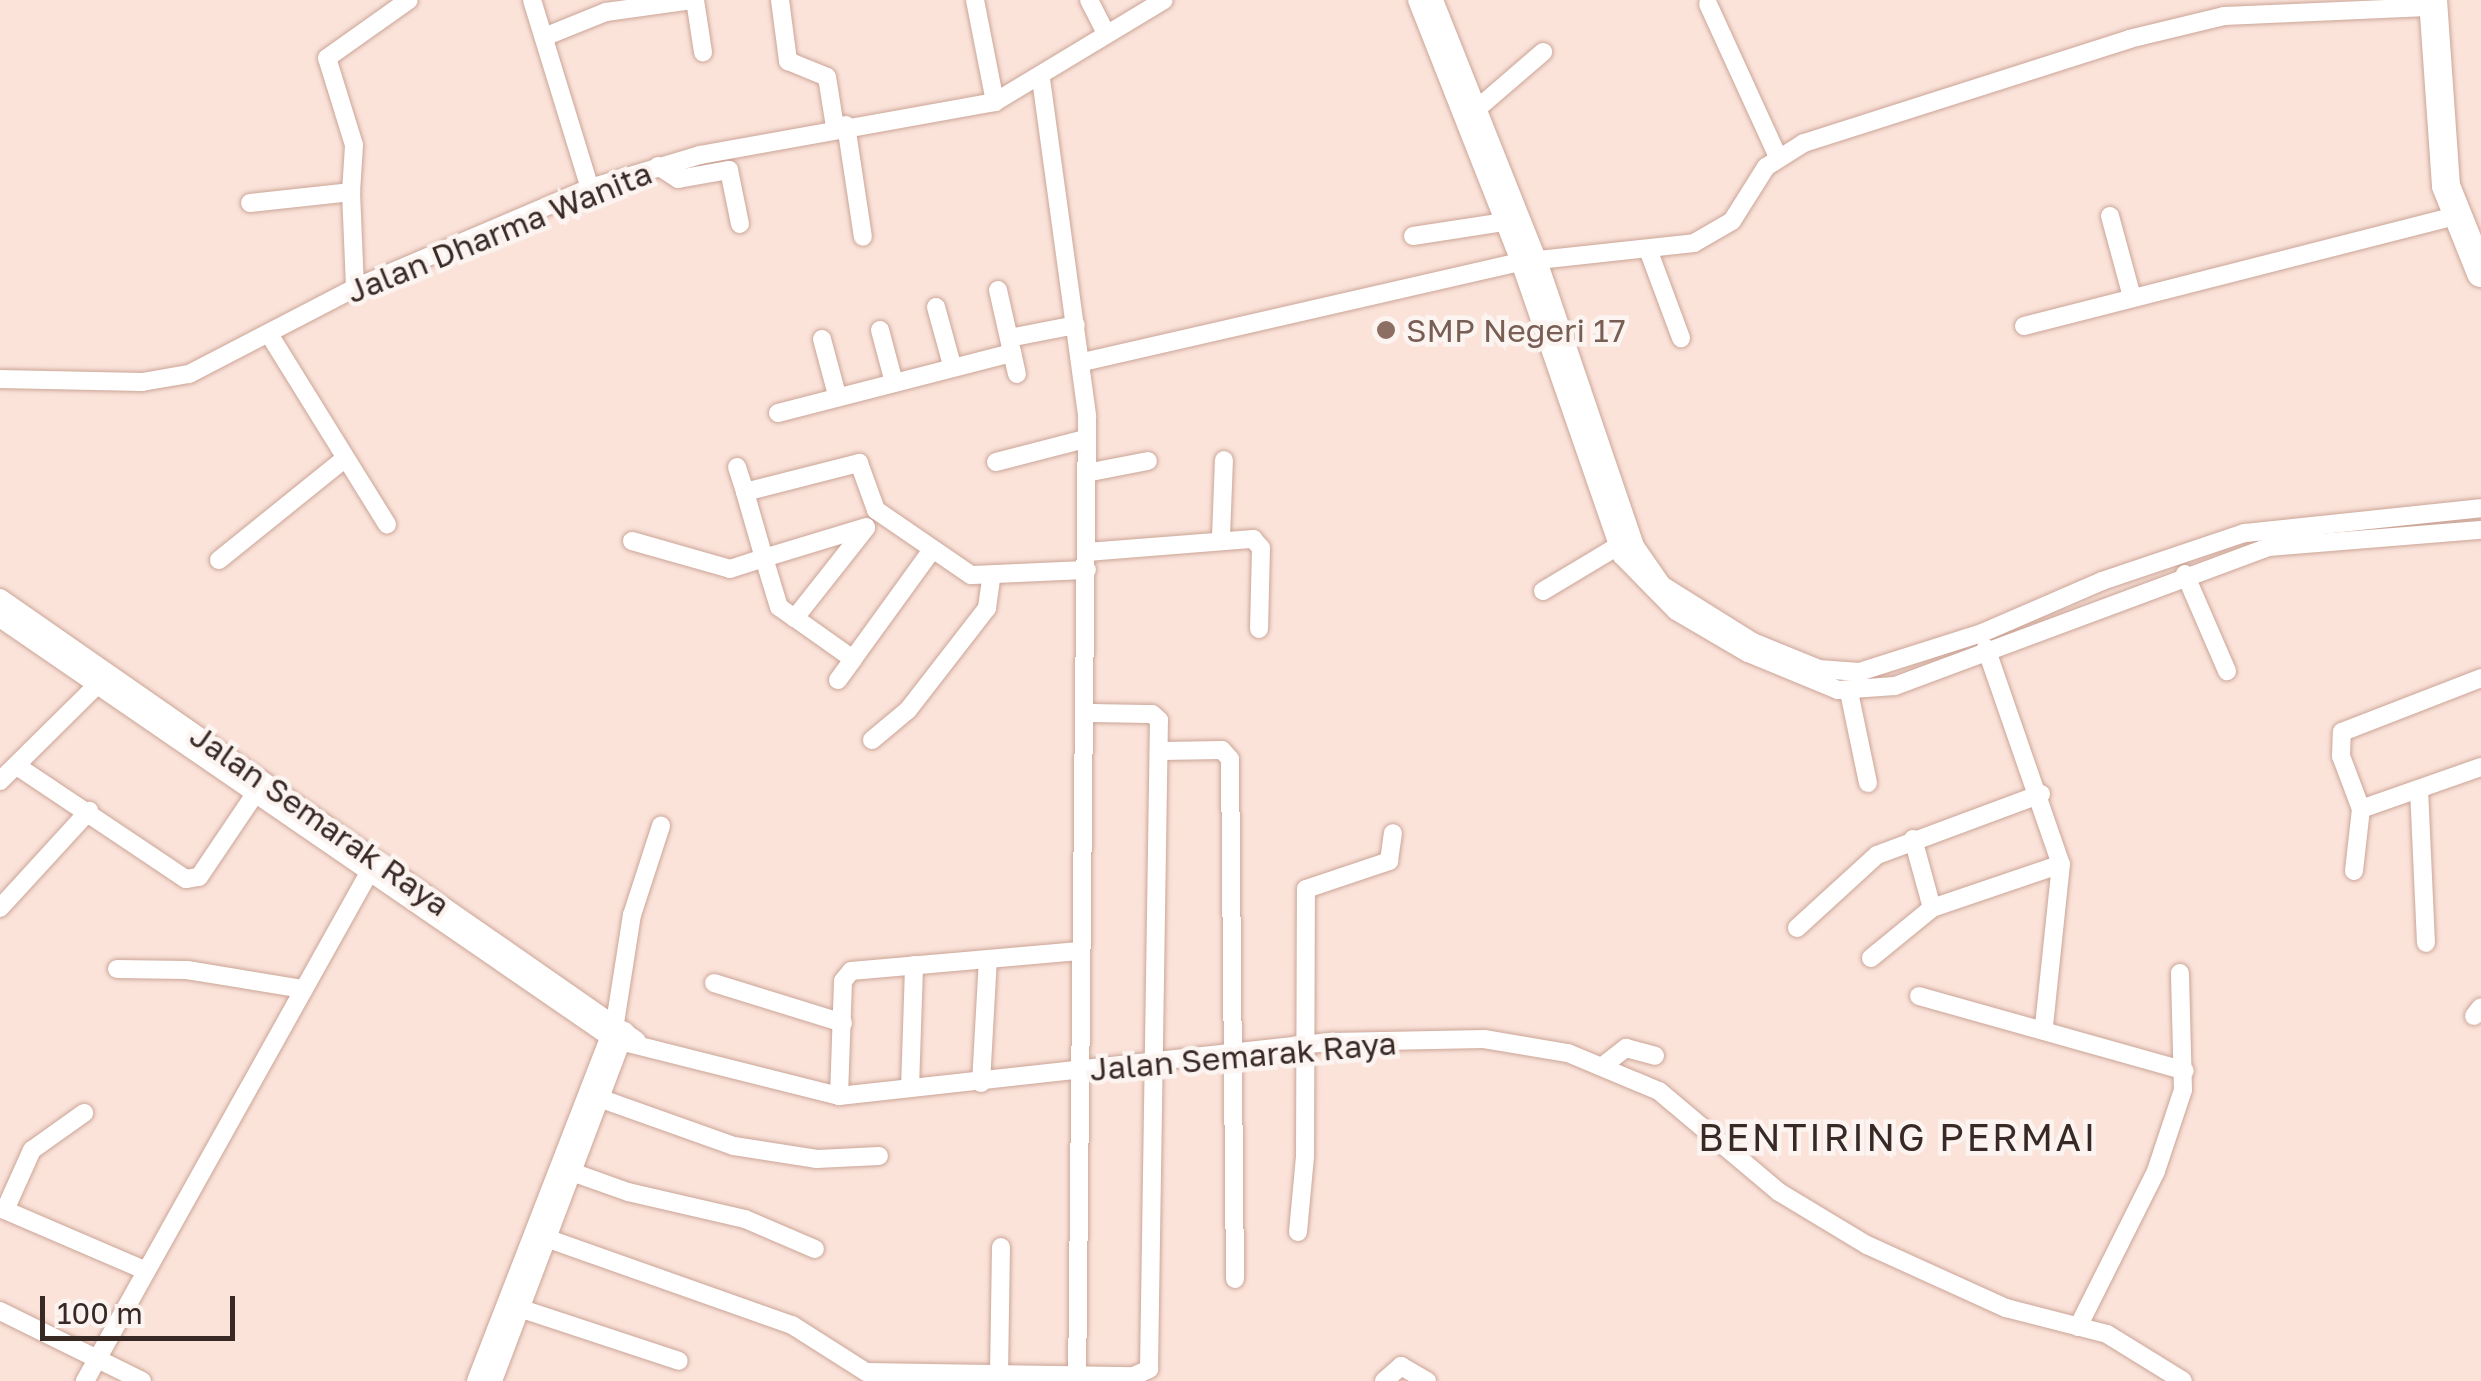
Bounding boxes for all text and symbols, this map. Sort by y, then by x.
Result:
street label: Jalan Dharma Wanita [341,153,657,311]
place label: SMP Negeri 17 [1406,311,1626,349]
marker: SMP Negeri 17 [1375,319,1397,341]
street label: Jalan Semarak Raya [183,716,457,924]
street label: Jalan Semarak Raya [1088,1023,1398,1089]
district label: BENTIRING PERMAI [1698,1114,2098,1160]
scale bar [45,1276,240,1338]
text: 100 m [57,1295,143,1331]

